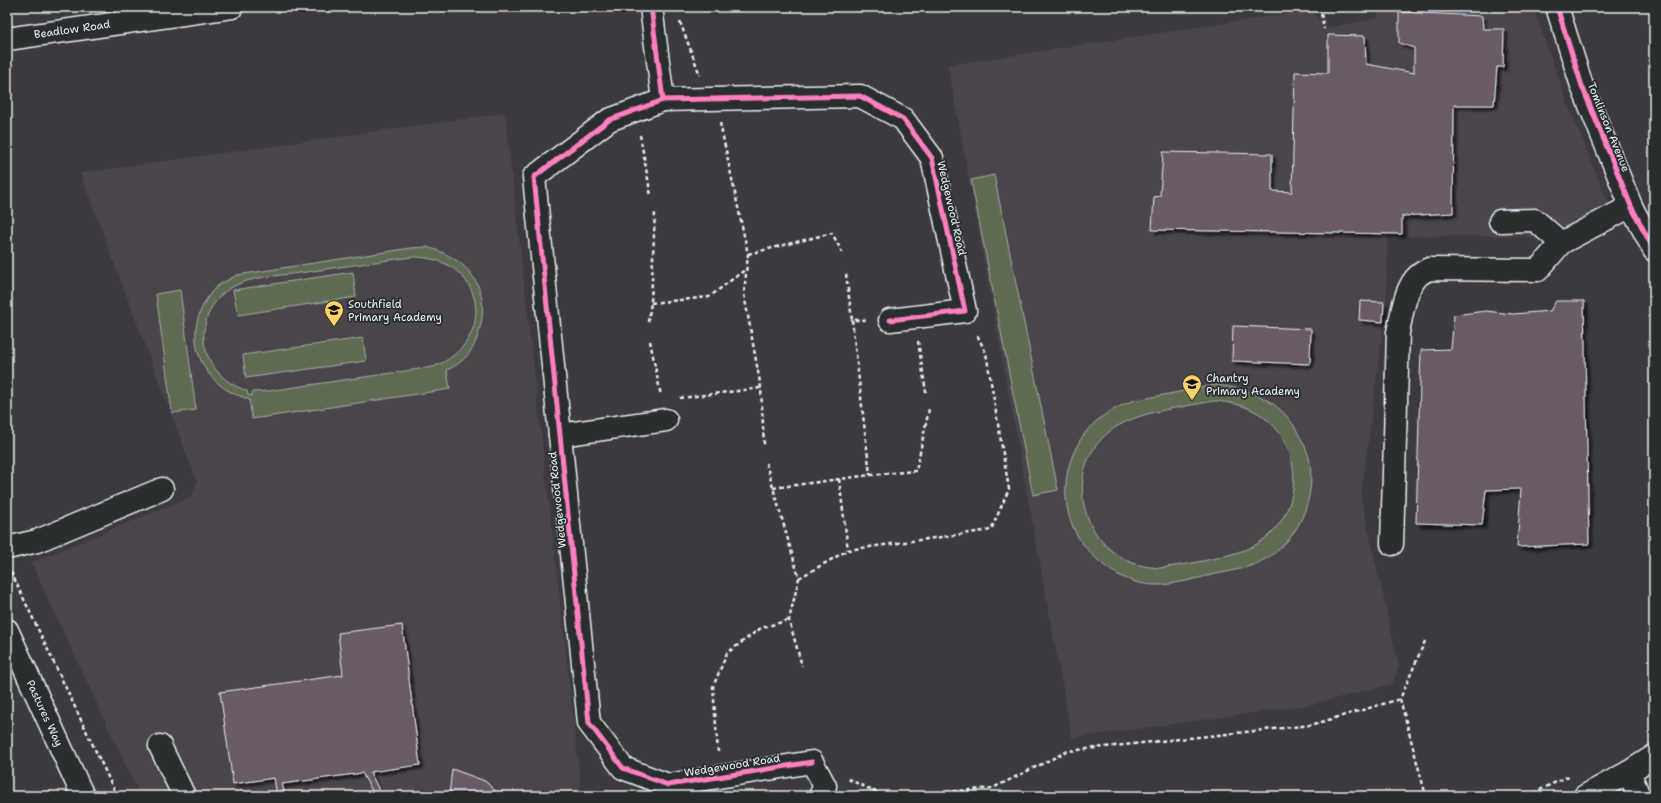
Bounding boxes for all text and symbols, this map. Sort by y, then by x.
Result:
street label: Beadlow Road [33,17,111,42]
street label: Tomlinson Avenue [1584,80,1633,174]
street label: Wedgewood Road [933,159,970,257]
place label: Southfield Primary Academy [348,297,442,325]
school or university icon: Southfield Primary Academy [323,299,345,327]
place label: Chantry Primary Academy [1206,371,1300,399]
school or university icon: Chantry Primary Academy [1181,373,1203,401]
street label: Wedgewood Road [545,451,570,549]
street label: Pastures Way [23,678,66,749]
street label: Wedgewood Road [683,750,781,780]

